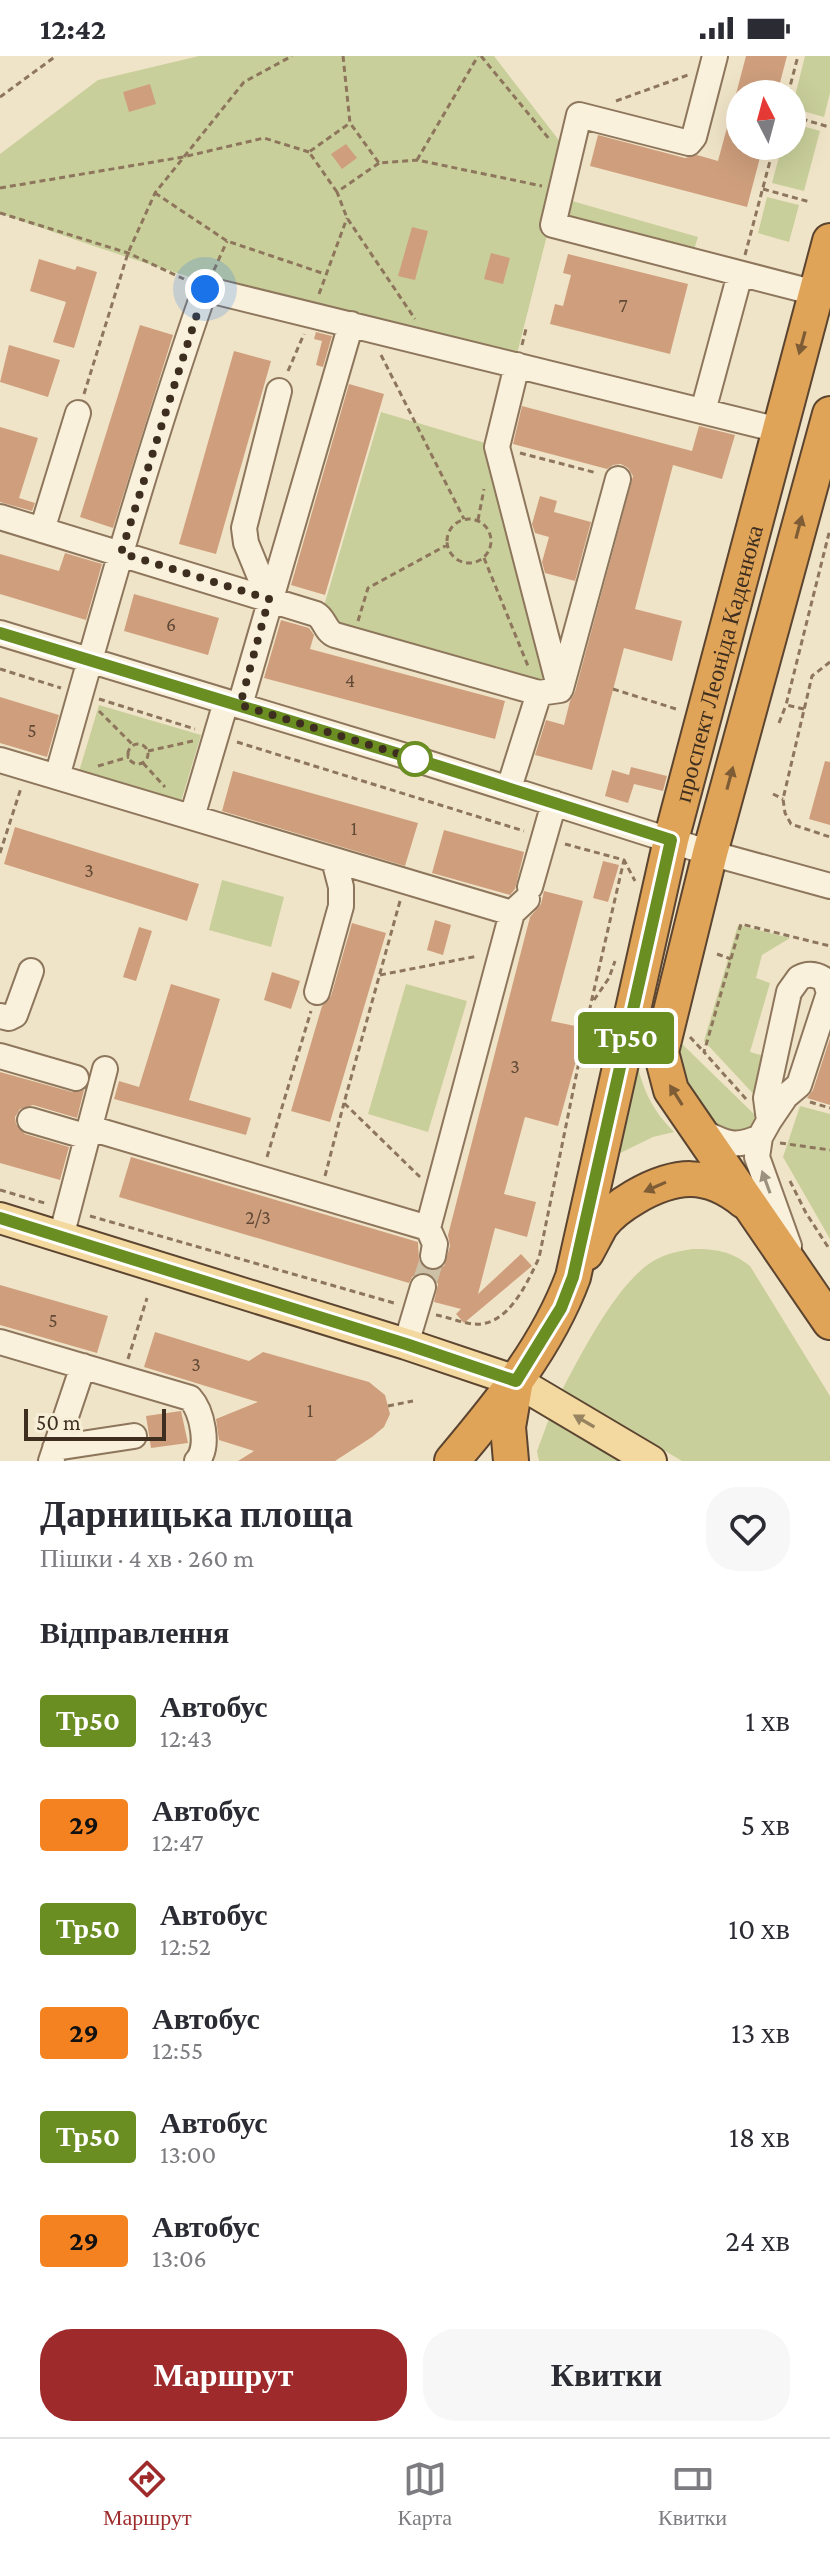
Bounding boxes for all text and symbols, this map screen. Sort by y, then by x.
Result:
text: 12:42 [40,12,106,45]
north arrow [726,80,806,160]
map controls [726,80,806,160]
your location [185,269,225,309]
house number: 7 [618,294,628,316]
one-way arrow [796,330,808,355]
one-way arrow [793,514,806,538]
street label: проспект Леоніда Каденюка [668,522,768,805]
house number: 6 [166,613,176,635]
house number: 4 [345,669,355,691]
house number: 5 [27,719,37,741]
unlabelled marker [398,742,432,776]
one-way arrow [725,765,737,790]
house number: 1 [351,817,357,839]
house number: 3 [84,859,94,881]
line badge: Тр50 [570,1012,682,1064]
text: Тр50 [594,1022,658,1053]
house number: 3 [510,1055,520,1077]
one-way arrow [670,1084,684,1106]
one-way arrow [759,1170,772,1194]
one-way arrow [643,1181,666,1194]
house number: 2/3 [245,1206,271,1228]
house number: 5 [48,1309,58,1331]
house number: 3 [191,1353,201,1375]
house number: 1 [307,1399,313,1421]
scale bar [24,1405,166,1441]
text: 50 m [36,1410,81,1435]
one-way arrow [573,1415,595,1429]
button: heart [706,1487,790,1571]
text: Дарницька площа [40,1493,353,1535]
text: Пішки · 4 хв · 260 m [40,1544,254,1573]
text: Відправлення [40,1616,229,1649]
text: Автобус [160,1690,268,1723]
text: 1 хв [745,1704,790,1737]
text: Тр50 [56,1705,120,1736]
text: 12:43 [160,1724,212,1753]
text: Автобус [152,1794,260,1827]
text: 5 хв [741,1808,790,1841]
text: 29 [69,1809,99,1840]
text: 12:47 [152,1828,204,1857]
text: Автобус [160,1898,268,1931]
text: 10 хв [728,1912,790,1945]
text: Тр50 [56,1913,120,1944]
text: 12:52 [160,1932,211,1961]
text: Автобус [152,2002,260,2035]
text: 13 хв [731,2016,790,2049]
text: 29 [69,2017,99,2048]
text: 12:55 [152,2036,203,2065]
text: Автобус [160,2106,268,2139]
text: 18 хв [729,2120,790,2153]
text: Тр50 [56,2121,120,2152]
text: 13:00 [160,2140,216,2169]
text: Автобус [152,2210,260,2243]
text: 24 хв [726,2224,790,2257]
text: 29 [69,2225,99,2256]
text: 13:06 [152,2244,207,2273]
button: Маршрут [40,2329,407,2421]
button: Квитки [423,2329,790,2421]
tab: Маршрут [103,2457,192,2531]
tab: Карта [398,2457,452,2531]
tab: Квитки [658,2457,727,2531]

